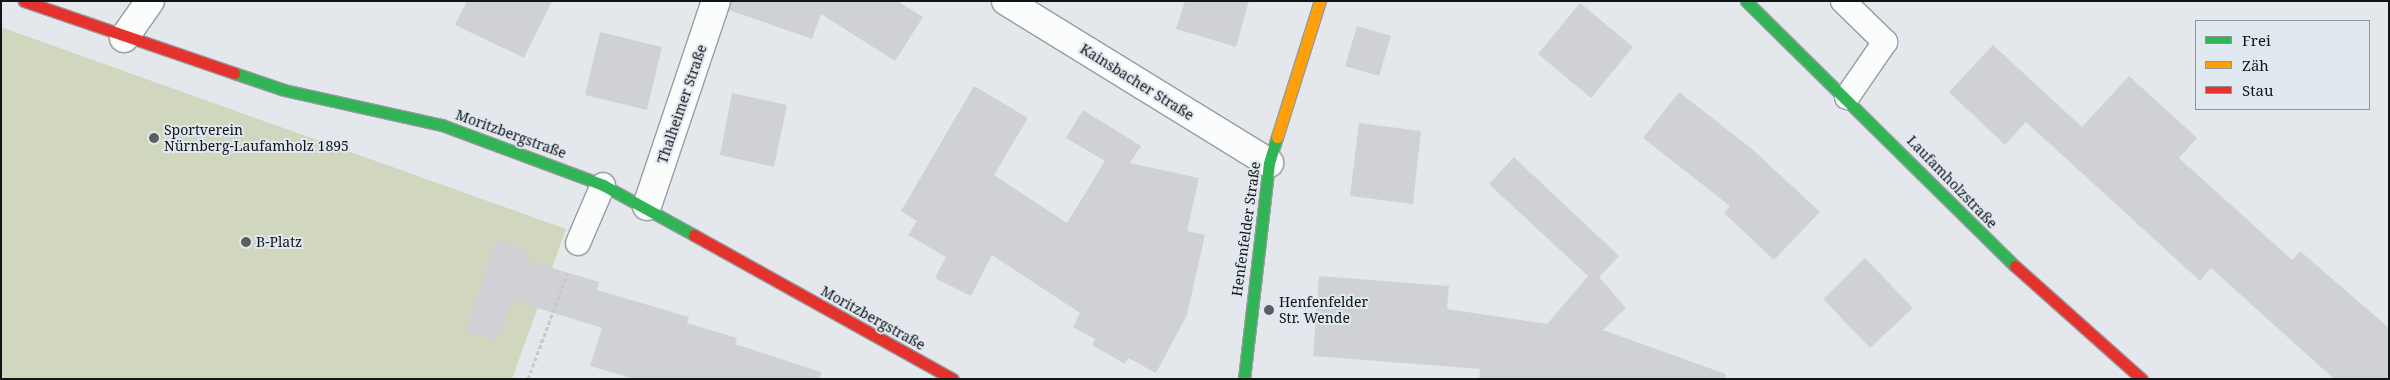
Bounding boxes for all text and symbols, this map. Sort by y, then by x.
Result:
legend [2195,20,2370,110]
text: Frei [2242,30,2271,50]
street label: Kainsbacher Straße [1077,40,1197,124]
street label: Thalheimer Straße [654,42,710,166]
text: Zäh [2242,55,2269,75]
text: Stau [2242,80,2273,100]
street label: Moritzbergstraße [453,106,569,162]
place label: Sportverein Nürnberg-Laufamholz 1895 [164,122,349,154]
marker: Sportverein Nürnberg-Laufamholz 1895 [148,132,160,144]
street label: Laufamholzstraße [1904,132,2000,232]
street label: Henfenfelder Straße [1228,161,1264,297]
place label: B-Platz [256,234,302,250]
marker: B-Platz [240,236,252,248]
street label: Moritzbergstraße [818,282,928,354]
place label: Henfenfelder Str. Wende [1279,294,1368,326]
marker: Henfenfelder Str. Wende [1263,304,1275,316]

